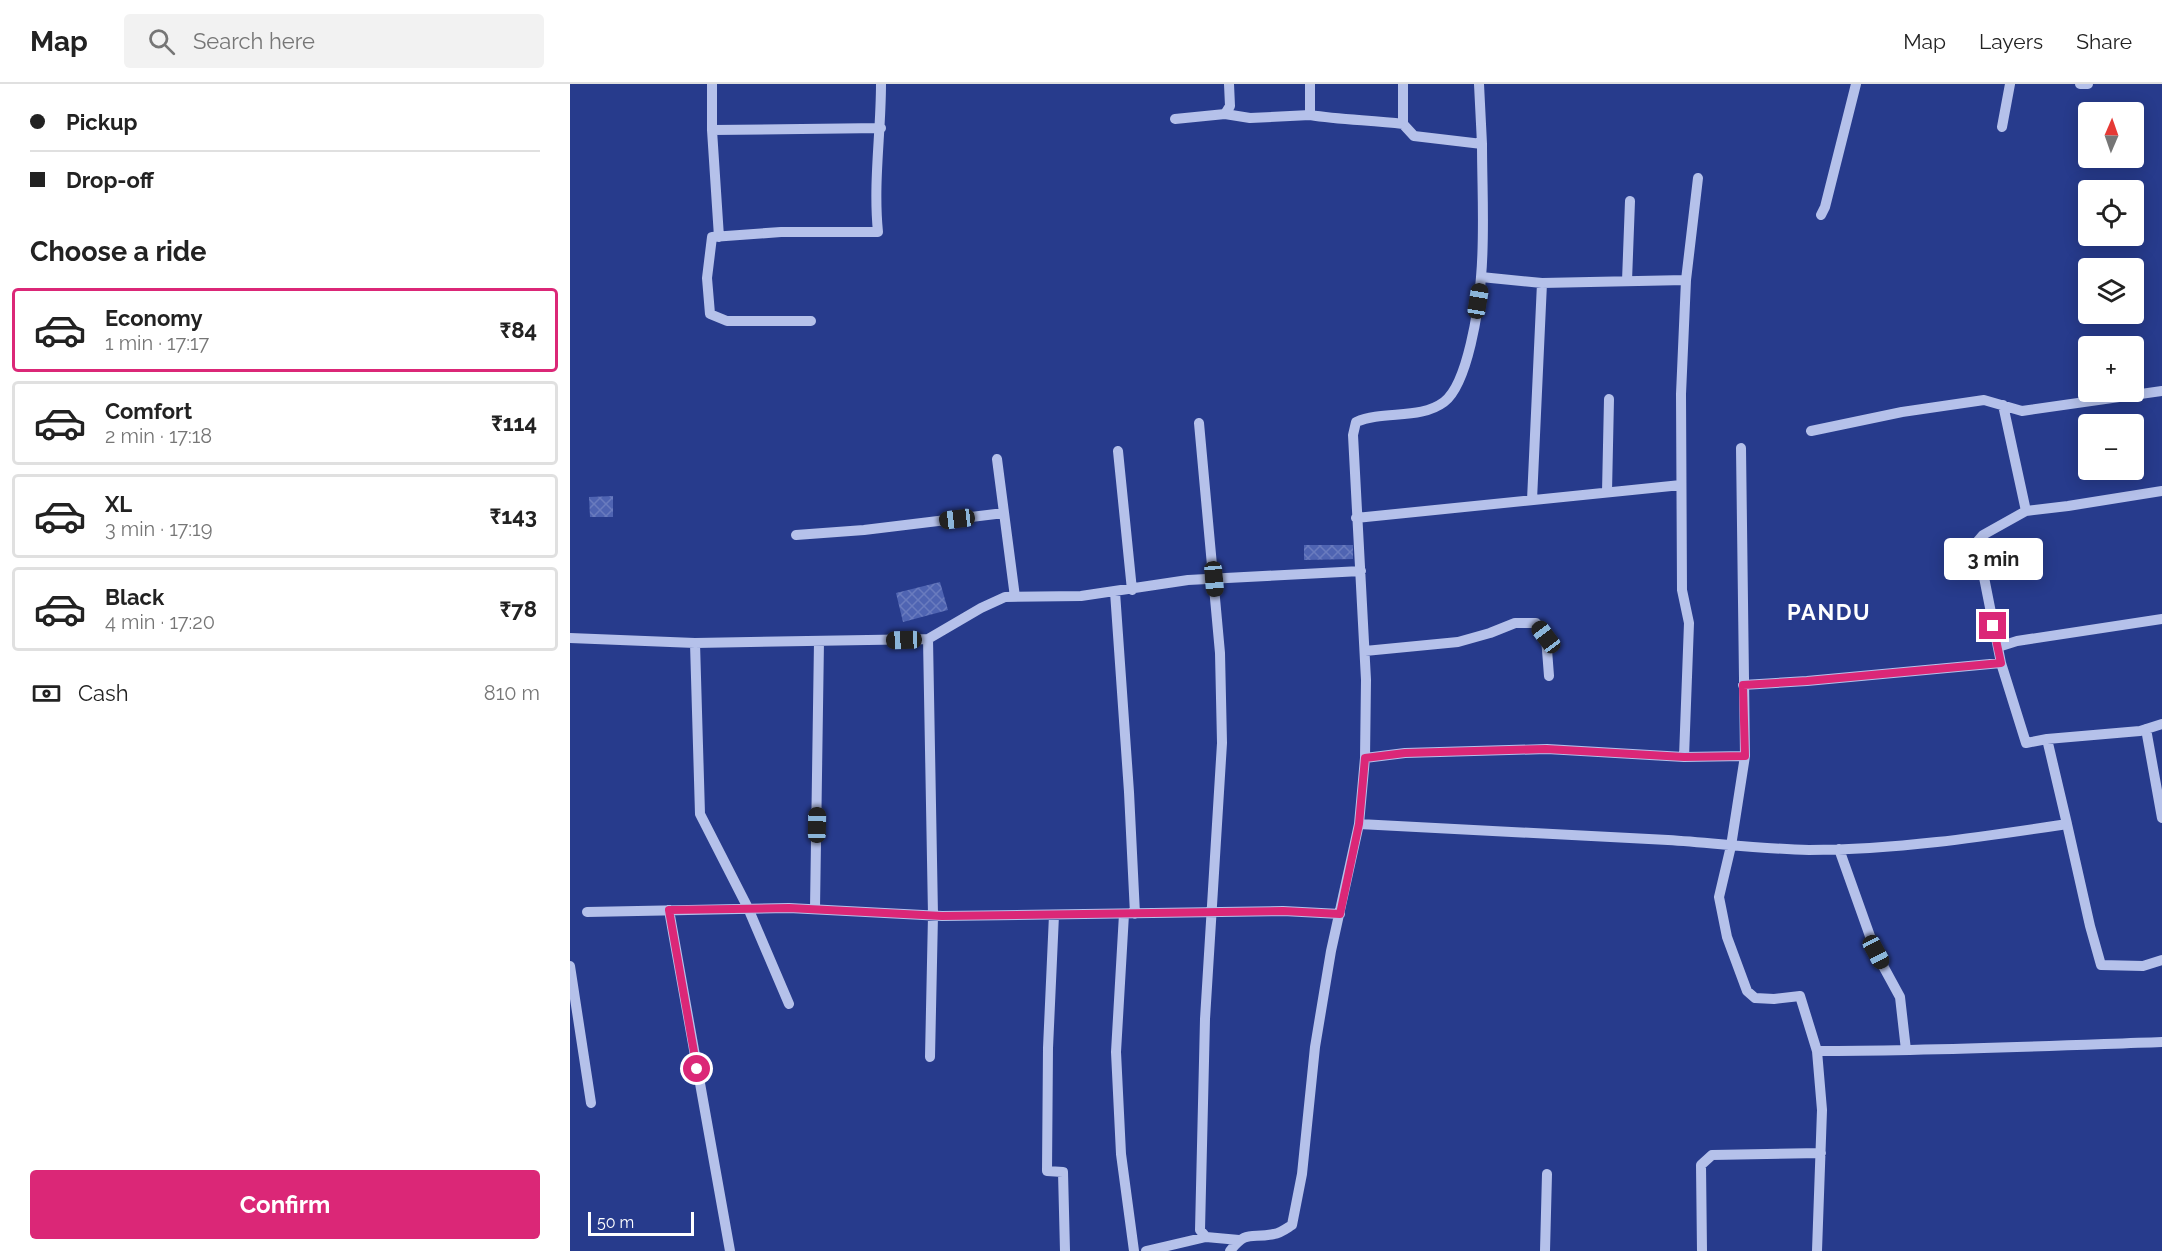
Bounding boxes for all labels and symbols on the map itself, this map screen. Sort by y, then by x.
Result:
north arrow [2078,102,2144,168]
car [1466,282,1490,320]
car [938,508,976,530]
callout: 3 min [1944,539,2042,581]
car [1203,560,1225,598]
district label: PANDU [1787,599,1871,625]
route end [1979,612,2006,639]
car [1528,617,1564,657]
car [886,630,922,650]
car [808,807,826,843]
car [1860,932,1892,972]
route start [683,1055,710,1082]
scale bar [588,1209,694,1236]

